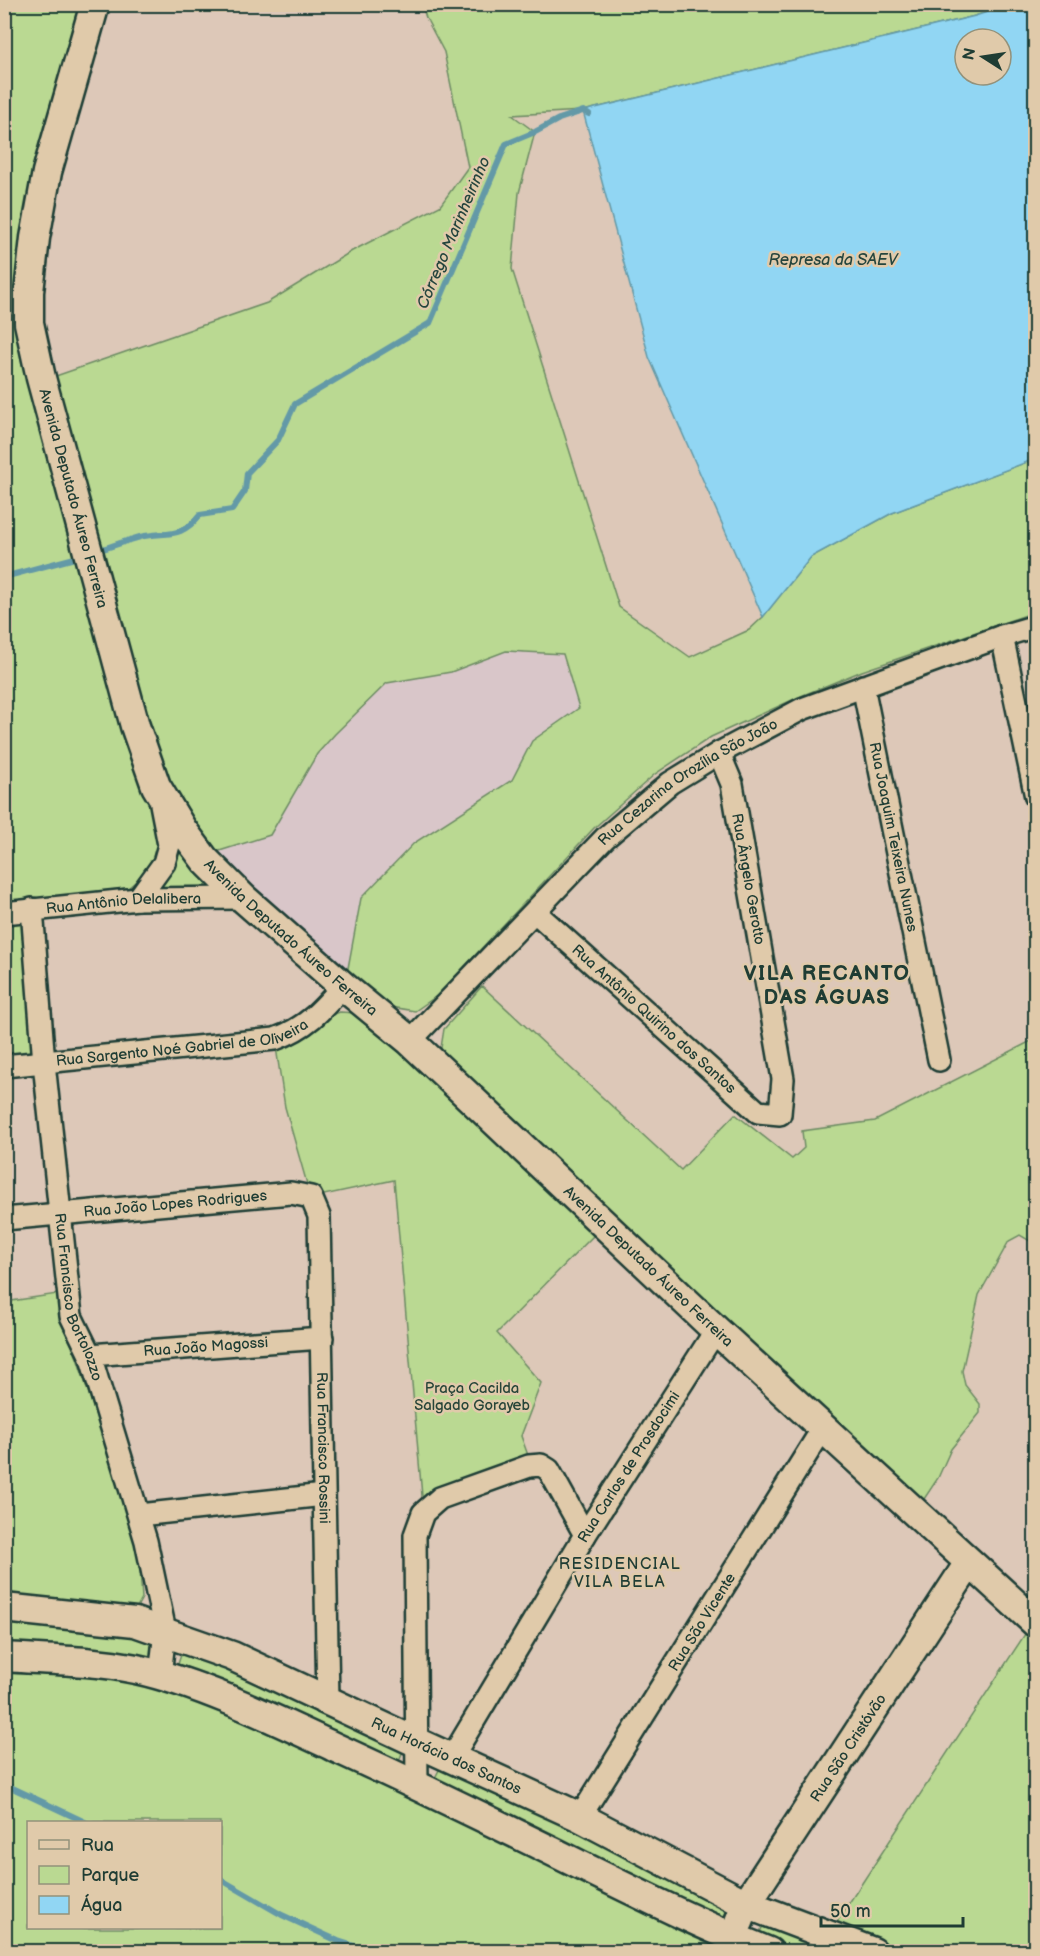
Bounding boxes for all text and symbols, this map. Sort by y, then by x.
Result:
north arrow [953,27,1013,87]
text: N [959,46,980,62]
water label: Córrego Marinheirinho [413,154,495,312]
water label: Represa da SAEV [769,251,900,270]
street label: Avenida Deputado Áureo Ferreira [35,386,112,610]
street label: Rua Cezarina Orozília São João [594,714,781,849]
street label: Rua Joaquim Teixeira Nunes [865,740,922,934]
street label: Rua Ângelo Gerotto [727,812,769,946]
street label: Avenida Deputado Áureo Ferreira [200,855,381,1020]
street label: Rua Antônio Delalibera [45,889,201,918]
street label: Rua Antônio Quirino dos Santos [568,940,741,1098]
district label: VILA RECANTO DAS ÁGUAS [744,961,910,1010]
street label: Rua Sargento Noé Gabriel de Oliveira [55,1015,312,1070]
street label: Avenida Deputado Áureo Ferreira [560,1182,737,1351]
street label: Rua João Lopes Rodrigues [83,1186,268,1221]
street label: Rua Francisco Bortolozzo [51,1212,107,1383]
street label: Rua João Magossi [143,1332,269,1361]
street label: Rua Francisco Rossini [312,1372,334,1524]
park label: Praça Cacilda Salgado Gorayeb [414,1379,530,1415]
street label: Rua Carlos de Prosdocimi [573,1387,684,1546]
district label: RESIDENCIAL VILA BELA [559,1555,681,1592]
street label: Rua São Vicente [664,1569,740,1675]
street label: Rua São Cristóvão [806,1690,890,1805]
street label: Rua Horácio dos Santos [368,1713,525,1799]
legend [27,1821,222,1929]
text: Rua [81,1835,114,1856]
text: Parque [81,1865,139,1886]
scale bar [821,1890,964,1928]
text: Água [81,1893,122,1916]
text: 50 m [830,1901,871,1922]

